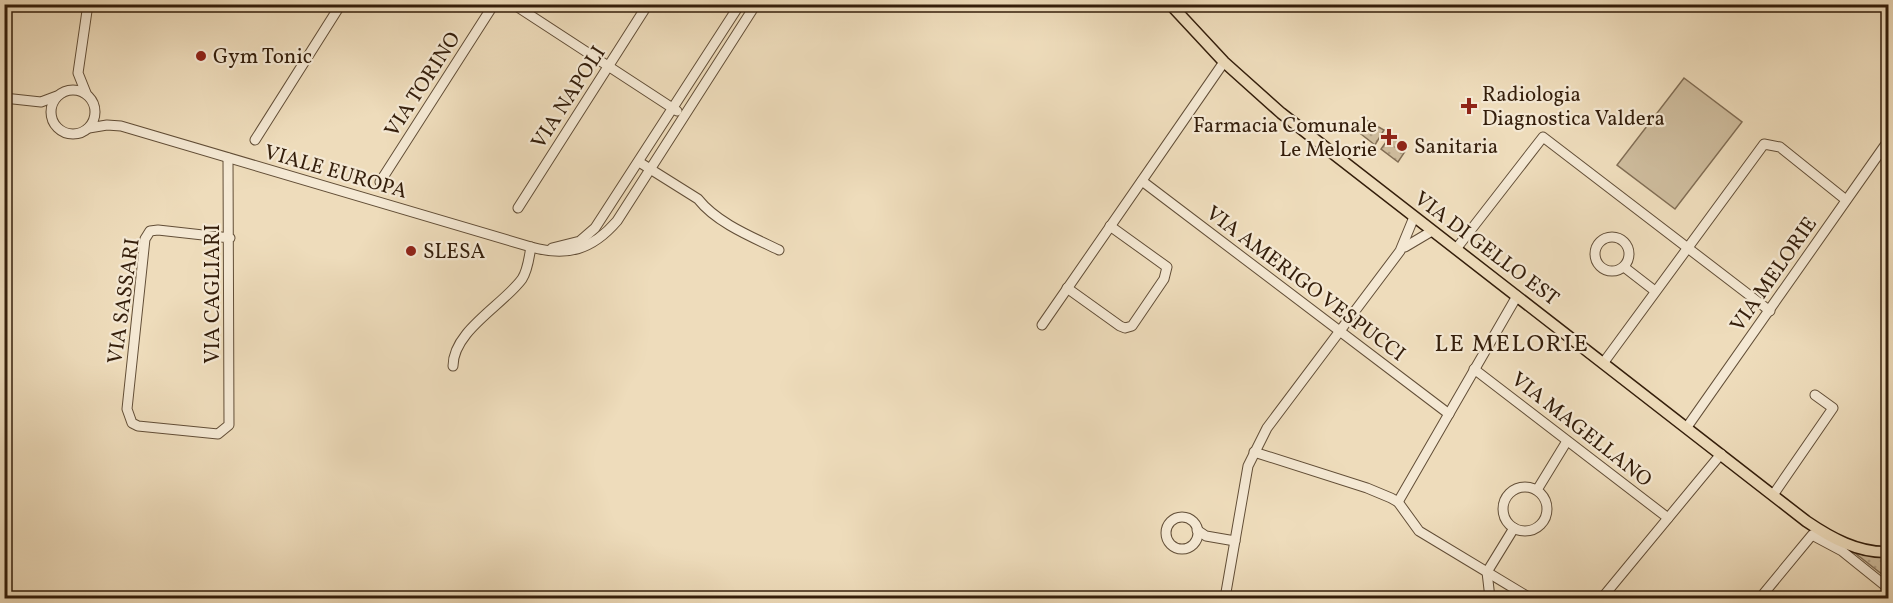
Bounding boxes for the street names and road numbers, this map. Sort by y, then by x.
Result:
street label: VIA TORINO [378,26,468,143]
street label: VIA NAPOLI [525,41,613,155]
street label: VIALE EUROPA [261,138,411,207]
street label: VIA DI GELLO EST [1408,185,1565,313]
street label: VIA AMERIGO VESPUCCI [1199,199,1411,369]
street label: VIA MELORIE [1724,211,1825,338]
street label: VIA CAGLIARI [199,224,228,364]
street label: VIA SASSARI [101,236,148,366]
street label: VIA MAGELLANO [1504,366,1658,495]

